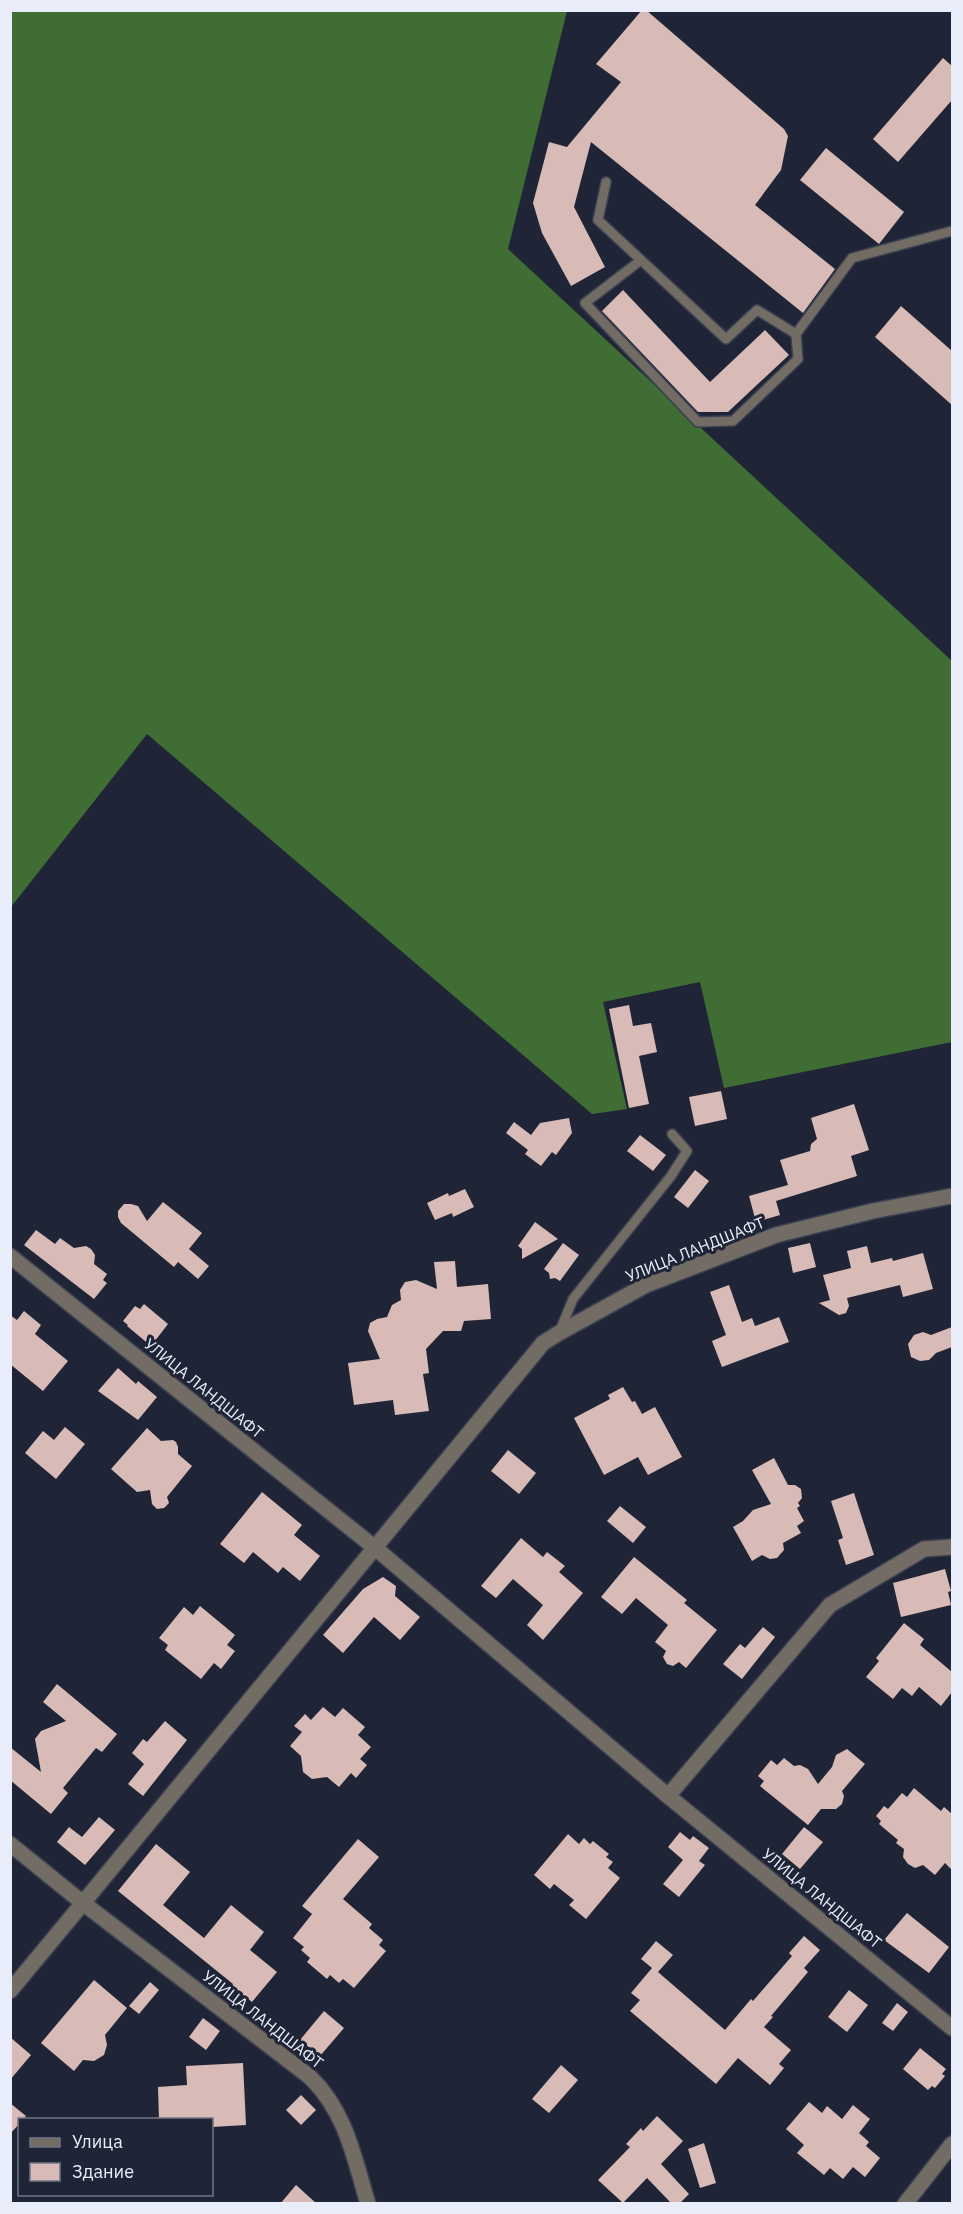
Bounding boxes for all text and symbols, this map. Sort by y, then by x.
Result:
street label: УЛИЦА ЛАНДШАФТ [623,1212,767,1286]
street label: УЛИЦА ЛАНДШАФТ [140,1334,268,1442]
street label: УЛИЦА ЛАНДШАФТ [758,1844,886,1952]
street label: УЛИЦА ЛАНДШАФТ [198,1966,328,2072]
legend [18,2118,213,2196]
text: Улица [72,2130,123,2153]
text: Здание [72,2160,134,2183]

